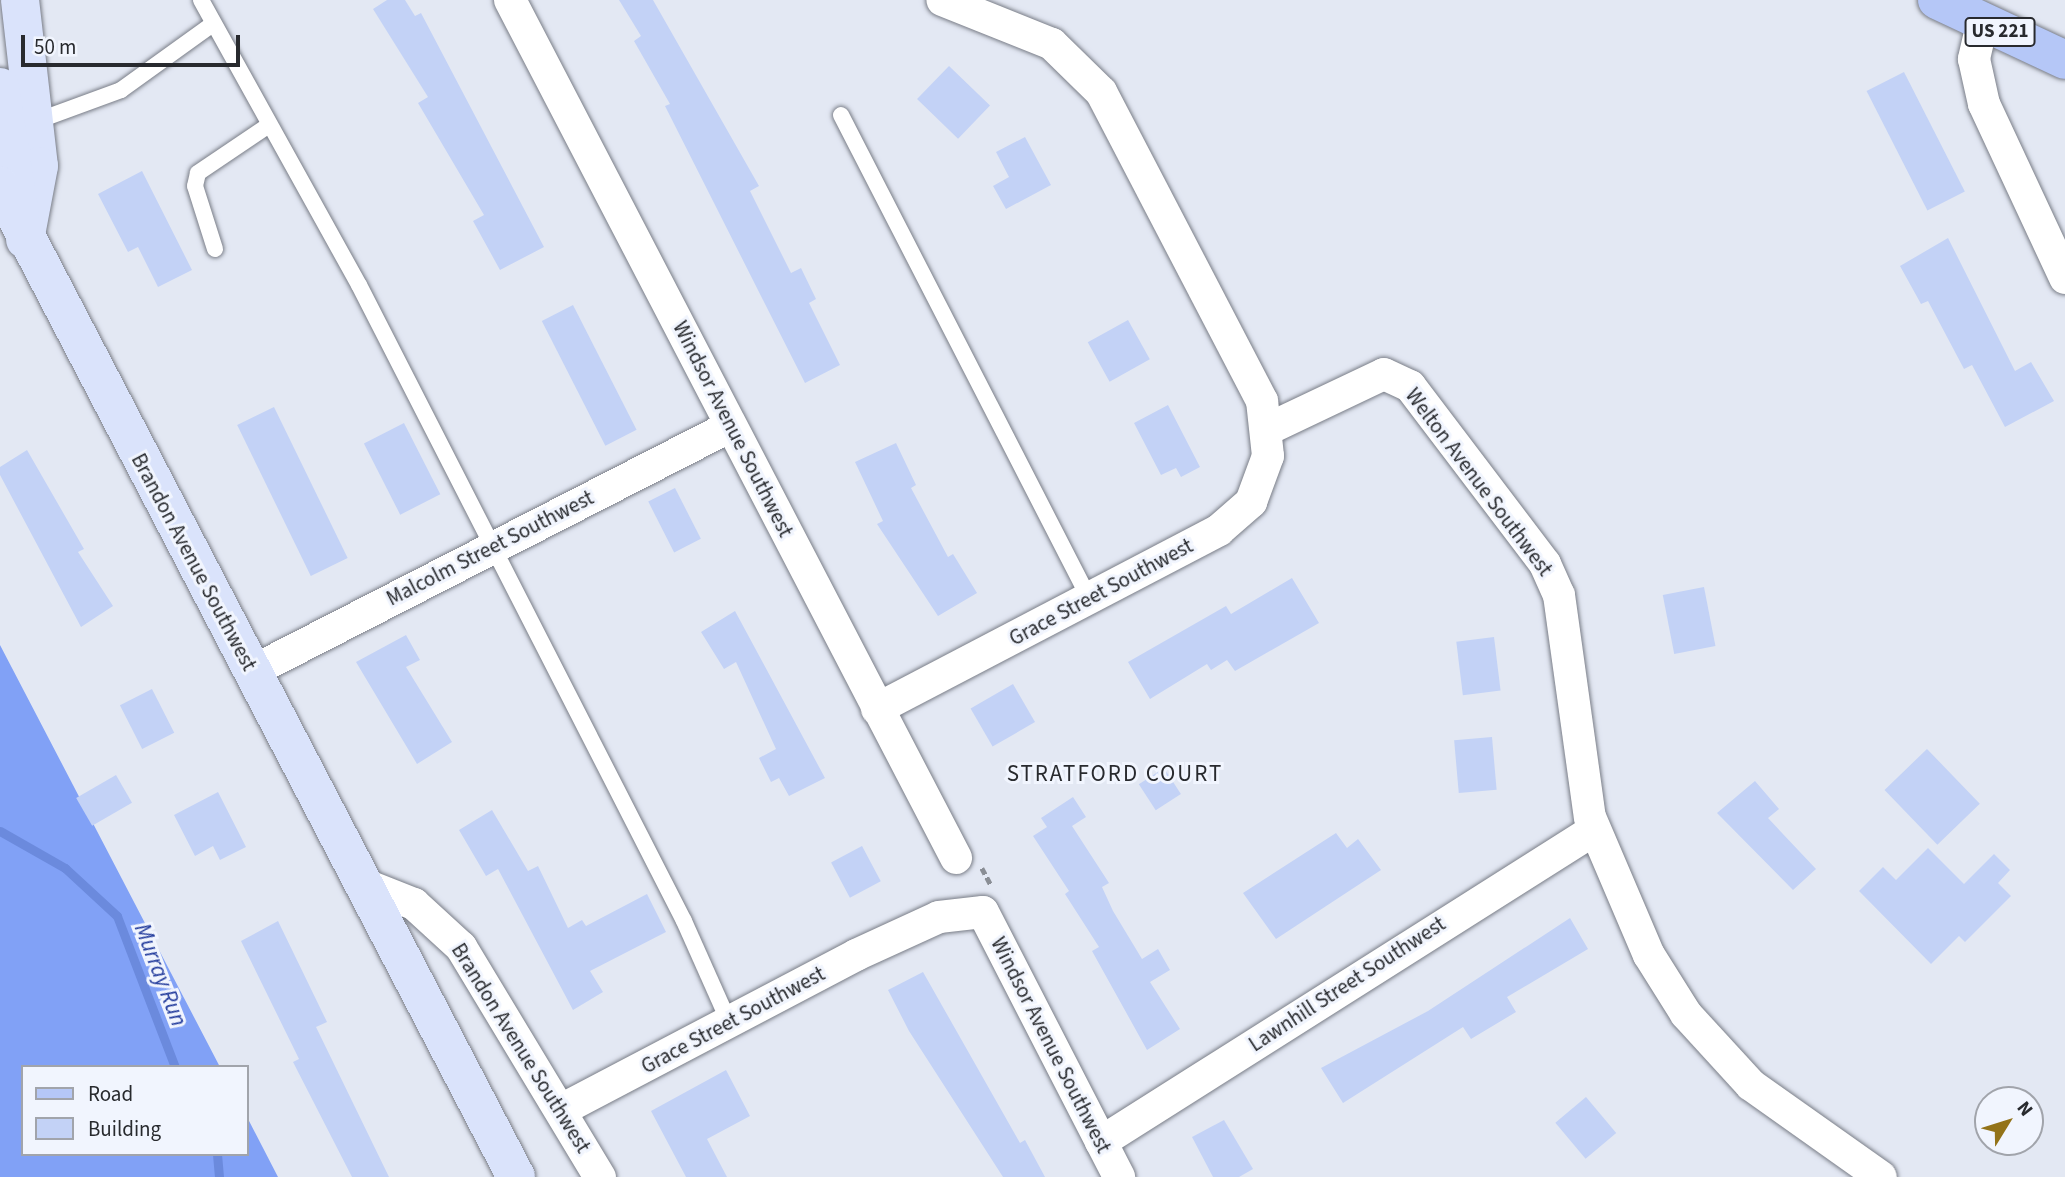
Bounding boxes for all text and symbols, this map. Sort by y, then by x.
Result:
road number: US 221 [1963,16,2037,48]
scale bar [24,21,243,65]
text: 50 m [34,32,76,62]
street label: Windsor Avenue Southwest [668,317,798,541]
street label: Welton Avenue Southwest [1400,383,1558,581]
street label: Brandon Avenue Southwest [126,449,262,675]
street label: Malcolm Street Southwest [382,485,598,611]
street label: Grace Street Southwest [1005,533,1197,651]
district label: STRATFORD COURT [1009,760,1221,788]
street label: Lawnhill Street Southwest [1244,911,1450,1057]
water label: Murray Run [128,920,192,1030]
street label: Windsor Avenue Southwest [986,933,1116,1157]
street label: Brandon Avenue Southwest [446,939,596,1157]
street label: Grace Street Southwest [637,961,829,1079]
legend [21,1065,248,1156]
text: Road [88,1079,133,1109]
north arrow [1974,1086,2044,1156]
text: N [2010,1096,2039,1122]
text: Building [88,1114,161,1144]

